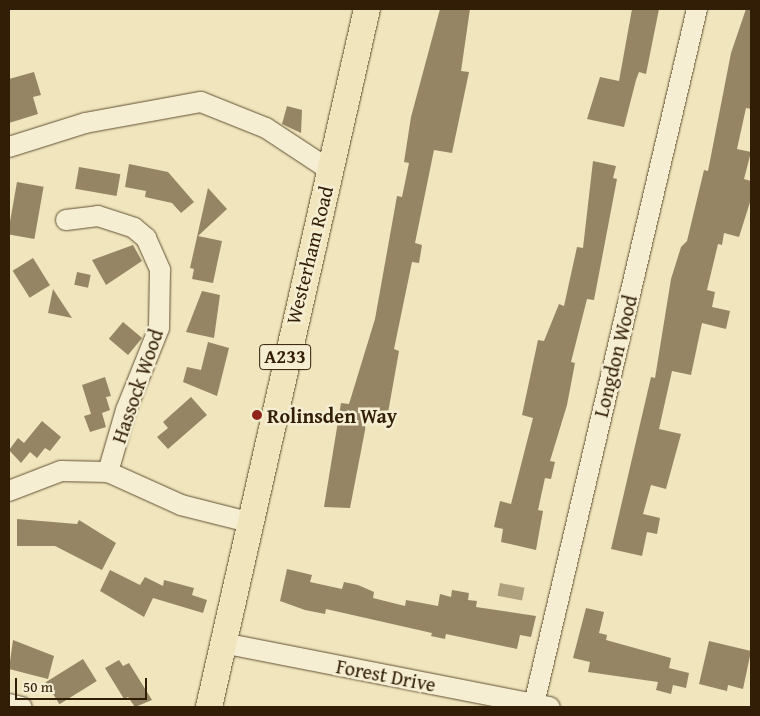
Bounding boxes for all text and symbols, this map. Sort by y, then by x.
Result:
street label: Westerham Road [280,183,338,327]
street label: Longdon Wood [588,292,642,420]
street label: Hassock Wood [106,326,168,446]
road number: A233 [259,341,311,374]
place label: Rolinsden Way [267,403,397,427]
marker: Rolinsden Way [251,409,263,421]
street label: Forest Drive [334,654,438,696]
scale bar [18,668,150,700]
text: 50 m [23,676,53,697]

